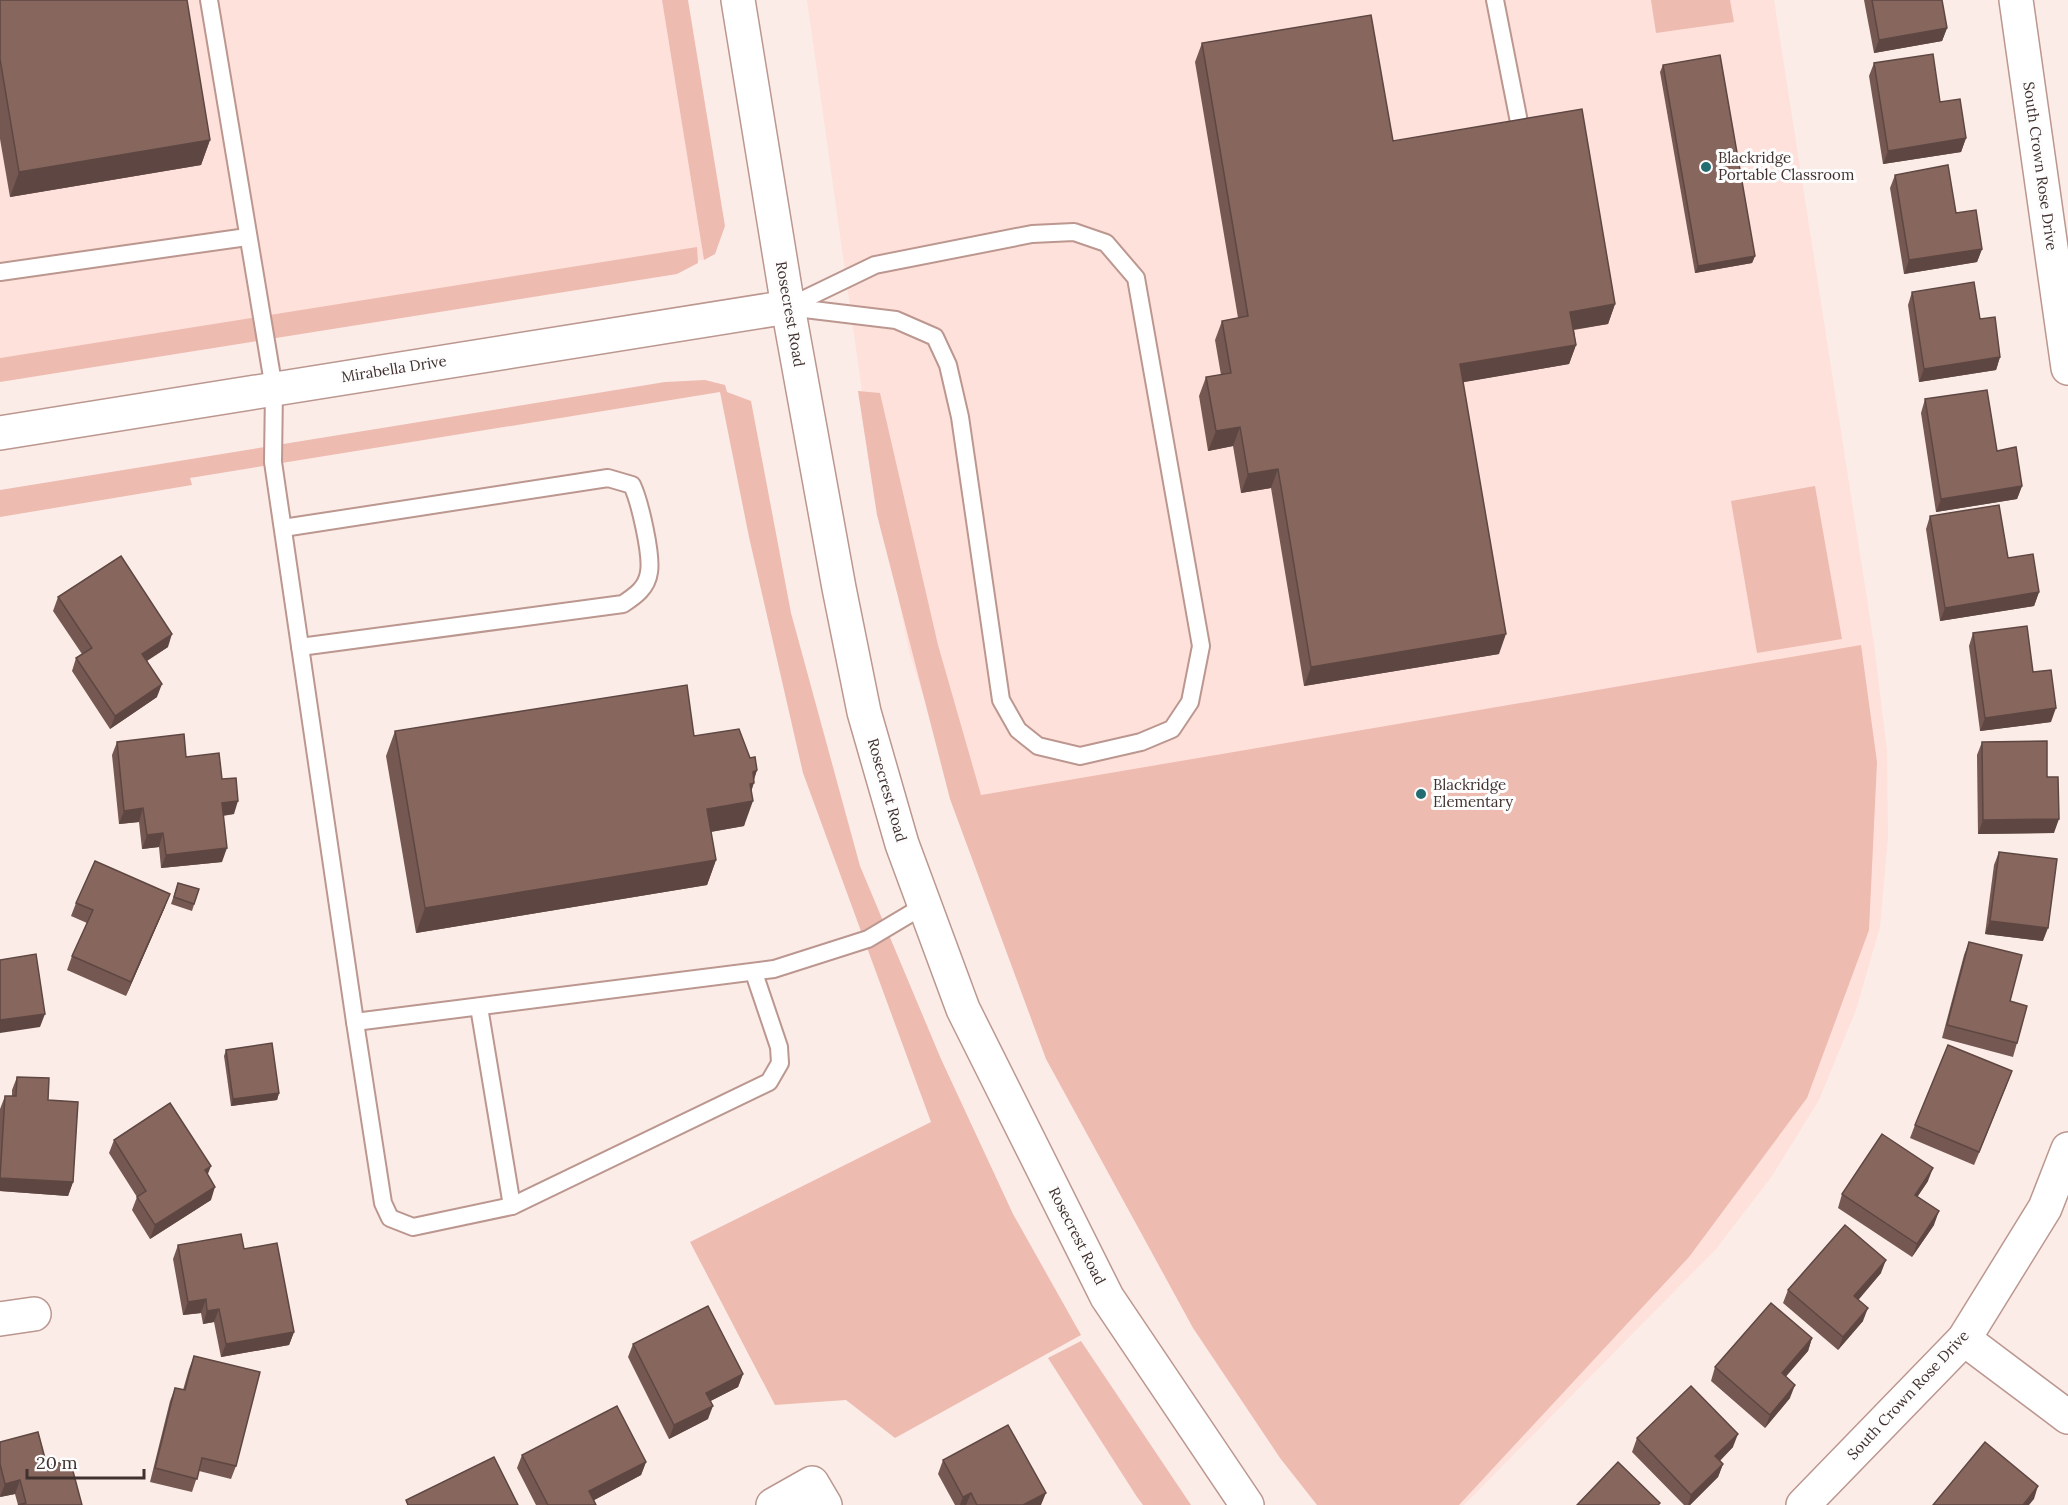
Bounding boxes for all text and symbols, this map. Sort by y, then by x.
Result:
street label: South Crown Rose Drive [2019,80,2062,252]
place label: Blackridge Portable Classroom [1718,148,1854,184]
marker: Blackridge Portable Classroom [1699,160,1713,174]
street label: Rosecrest Road [772,260,809,368]
street label: Mirabella Drive [340,351,448,386]
street label: Rosecrest Road [864,736,911,844]
place label: Blackridge Elementary [1433,775,1513,811]
marker: Blackridge Elementary [1414,787,1428,801]
street label: Rosecrest Road [1045,1184,1110,1288]
street label: South Crown Rose Drive [1843,1326,1973,1463]
scale bar [27,1442,144,1480]
text: 20 m [36,1451,78,1474]

